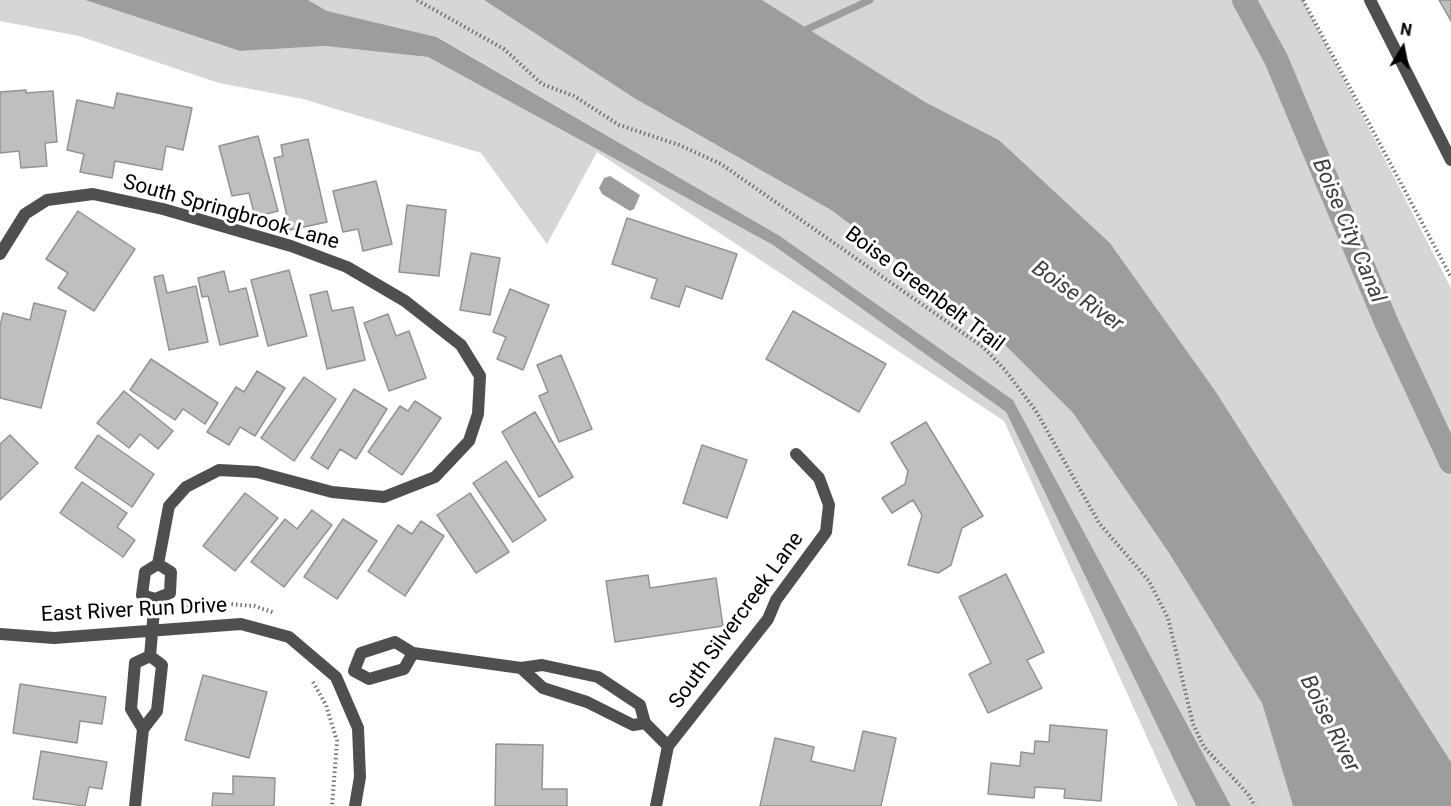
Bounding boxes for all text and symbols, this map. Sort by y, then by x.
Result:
north arrow [1373,18,1433,78]
text: N [1399,19,1413,40]
water label: Boise City Canal [1306,155,1390,307]
street label: South Springbrook Lane [120,170,342,256]
street label: Boise Greenbelt Trail [839,222,1009,358]
water label: Boise River [1026,256,1128,338]
street label: South Silvercreek Lane [665,528,809,714]
street label: East River Run Drive [40,594,228,628]
water label: Boise River [1293,671,1365,777]

